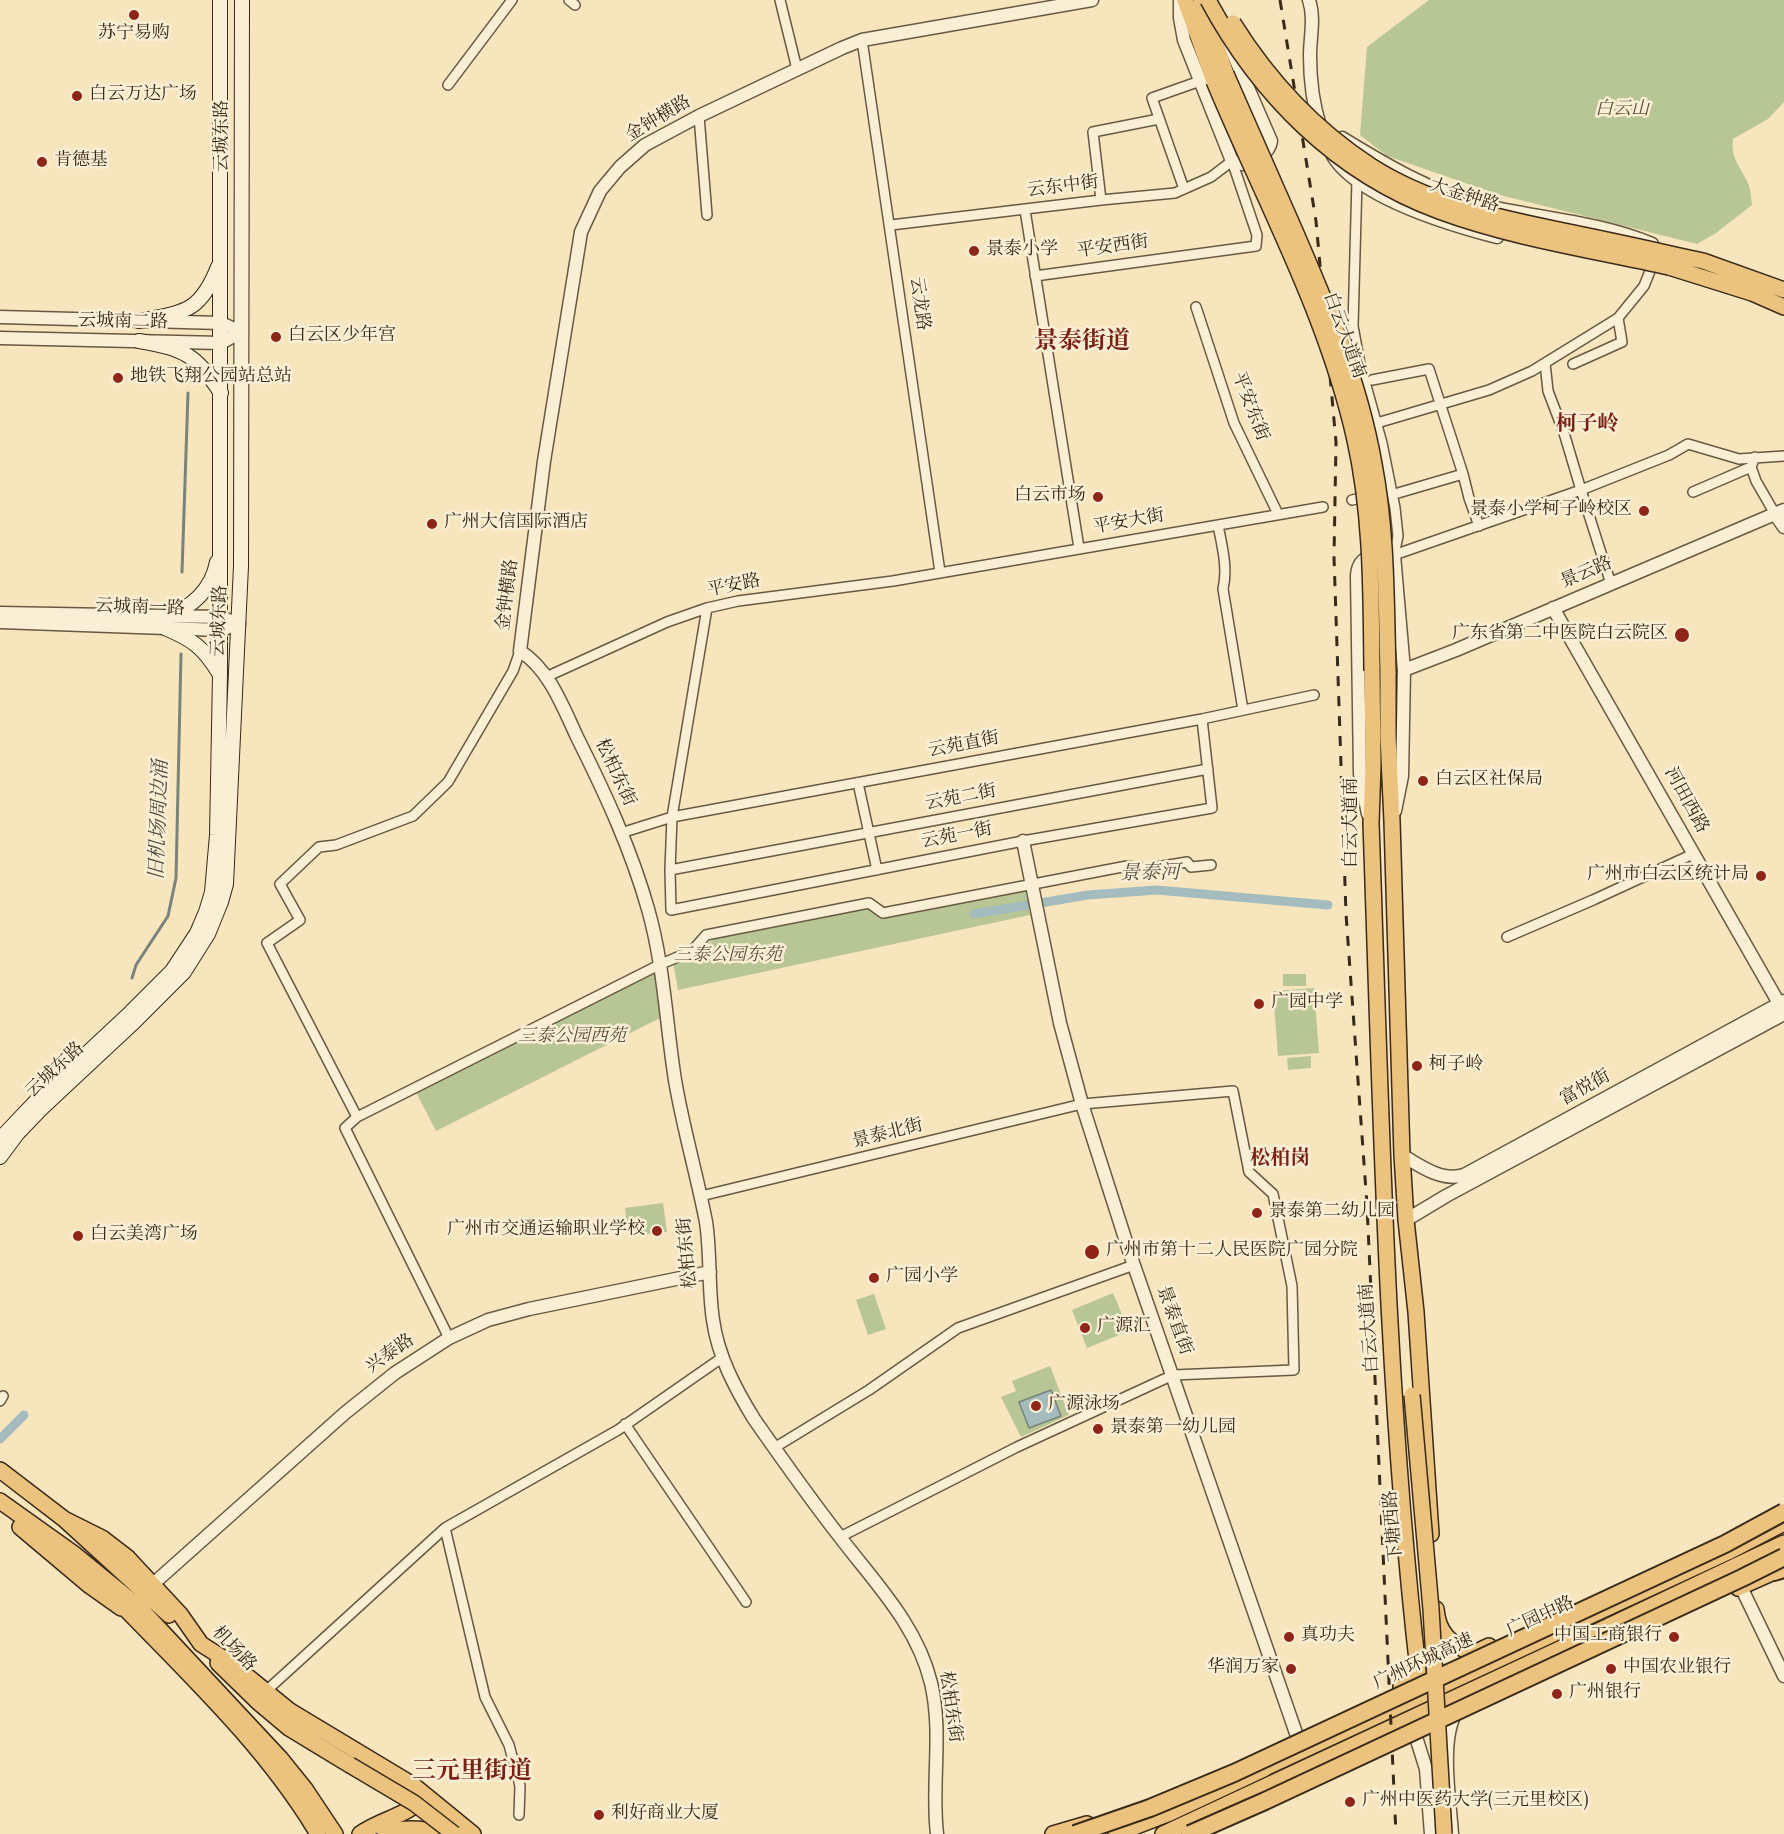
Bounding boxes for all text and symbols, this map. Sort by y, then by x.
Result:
marker: 苏宁易购 [127,8,141,22]
place label: 苏宁易购 [98,24,170,46]
place label: 白云万达广场 [89,85,197,107]
marker: 白云万达广场 [70,89,84,103]
street label: 金钟横路 [623,92,695,148]
street label: 云城东路 [213,100,235,172]
park label: 白云山 [1595,100,1649,122]
place label: 肯德基 [54,151,108,173]
marker: 肯德基 [35,155,49,169]
street label: 云东中街 [1026,173,1100,203]
street label: 大金钟路 [1426,176,1502,218]
street label: 平安西街 [1076,232,1150,264]
place label: 景泰小学 [986,240,1058,262]
marker: 景泰小学 [967,244,981,258]
street label: 云龙路 [904,276,932,332]
street label: 白云大道南 [1317,290,1369,382]
street label: 云城南二路 [78,311,168,335]
place label: 白云区少年宫 [288,326,396,348]
marker: 白云区少年宫 [269,330,283,344]
district label: 景泰街道 [1034,330,1130,358]
place label: 地铁飞翔公园站总站 [130,367,292,389]
street label: 平安东街 [1226,370,1272,444]
marker: 地铁飞翔公园站总站 [111,371,125,385]
district label: 柯子岭 [1556,413,1618,439]
place label: 白云市场 [1014,486,1086,508]
marker: 白云市场 [1091,490,1105,504]
place label: 景泰小学柯子岭校区 [1470,500,1632,522]
marker: 景泰小学柯子岭校区 [1637,504,1651,518]
street label: 平安大街 [1092,506,1166,540]
place label: 广州大信国际酒店 [444,513,588,535]
marker: 广州大信国际酒店 [425,517,439,531]
street label: 景云路 [1558,554,1616,594]
street label: 金钟横路 [494,558,524,632]
street label: 平安路 [705,571,763,603]
street label: 云城东路 [209,585,233,657]
street label: 云城南一路 [95,597,185,621]
place label: 广东省第二中医院白云院区 [1452,624,1668,646]
marker: 广东省第二中医院白云院区 [1673,626,1691,644]
street label: 云苑直街 [927,729,1001,763]
street label: 松柏东街 [589,736,639,810]
water label: 旧机场周边涌 [147,760,175,880]
street label: 河田西路 [1658,764,1712,838]
place label: 白云区社保局 [1435,770,1543,792]
marker: 白云区社保局 [1416,774,1430,788]
street label: 白云大道南 [1342,778,1364,868]
street label: 云苑二街 [924,782,998,816]
street label: 云苑一街 [920,820,994,854]
water label: 景泰河 [1120,862,1180,888]
place label: 广州市白云区统计局 [1587,865,1749,887]
marker: 广州市白云区统计局 [1754,869,1768,883]
park label: 三泰公园东苑 [674,946,782,968]
place label: 广园中学 [1271,993,1343,1015]
marker: 广园中学 [1252,997,1266,1011]
park label: 三泰公园西苑 [518,1027,626,1049]
street label: 云城东路 [22,1039,90,1103]
place label: 柯子岭 [1429,1055,1483,1077]
marker: 柯子岭 [1410,1059,1424,1073]
street label: 富悦街 [1557,1066,1615,1112]
street label: 景泰北街 [850,1116,926,1154]
district label: 松柏岗 [1250,1148,1310,1172]
place label: 景泰第二幼儿园 [1269,1202,1395,1224]
marker: 景泰第二幼儿园 [1250,1206,1264,1220]
street label: 松柏东街 [675,1216,703,1290]
place label: 广州市交通运输职业学校 [447,1220,645,1242]
marker: 广州市交通运输职业学校 [650,1224,664,1238]
place label: 白云美湾广场 [90,1225,198,1247]
marker: 白云美湾广场 [71,1229,85,1243]
place label: 广州市第十二人民医院广园分院 [1106,1241,1358,1263]
marker: 广州市第十二人民医院广园分院 [1083,1243,1101,1261]
place label: 广园小学 [886,1267,958,1289]
marker: 广园小学 [867,1271,881,1285]
street label: 白云大道南 [1357,1282,1385,1374]
street label: 景泰直街 [1151,1283,1195,1359]
place label: 广源汇 [1097,1317,1151,1339]
marker: 广源汇 [1078,1321,1092,1335]
street label: 兴泰路 [363,1331,419,1379]
place label: 广源泳场 [1048,1395,1120,1417]
marker: 广源泳场 [1029,1399,1043,1413]
place label: 景泰第一幼儿园 [1110,1418,1236,1440]
marker: 景泰第一幼儿园 [1091,1422,1105,1436]
street label: 下塘西路 [1381,1489,1409,1563]
street label: 广园中路 [1504,1593,1578,1643]
street label: 机场路 [206,1623,260,1677]
place label: 真功夫 [1301,1626,1355,1648]
place label: 中国工商银行 [1554,1626,1662,1648]
marker: 真功夫 [1282,1630,1296,1644]
street label: 广州环城高速 [1370,1630,1478,1696]
marker: 中国工商银行 [1667,1630,1681,1644]
place label: 华润万家 [1207,1658,1279,1680]
place label: 中国农业银行 [1623,1658,1731,1680]
marker: 华润万家 [1284,1662,1298,1676]
marker: 中国农业银行 [1604,1662,1618,1676]
street label: 松柏东街 [933,1670,965,1744]
place label: 广州银行 [1569,1683,1641,1705]
marker: 广州银行 [1550,1687,1564,1701]
district label: 三元里街道 [412,1760,532,1788]
place label: 广州中医药大学(三元里校区) [1362,1791,1588,1813]
marker: 广州中医药大学(三元里校区) [1343,1795,1357,1809]
place label: 利好商业大厦 [611,1804,719,1826]
marker: 利好商业大厦 [592,1808,606,1822]

